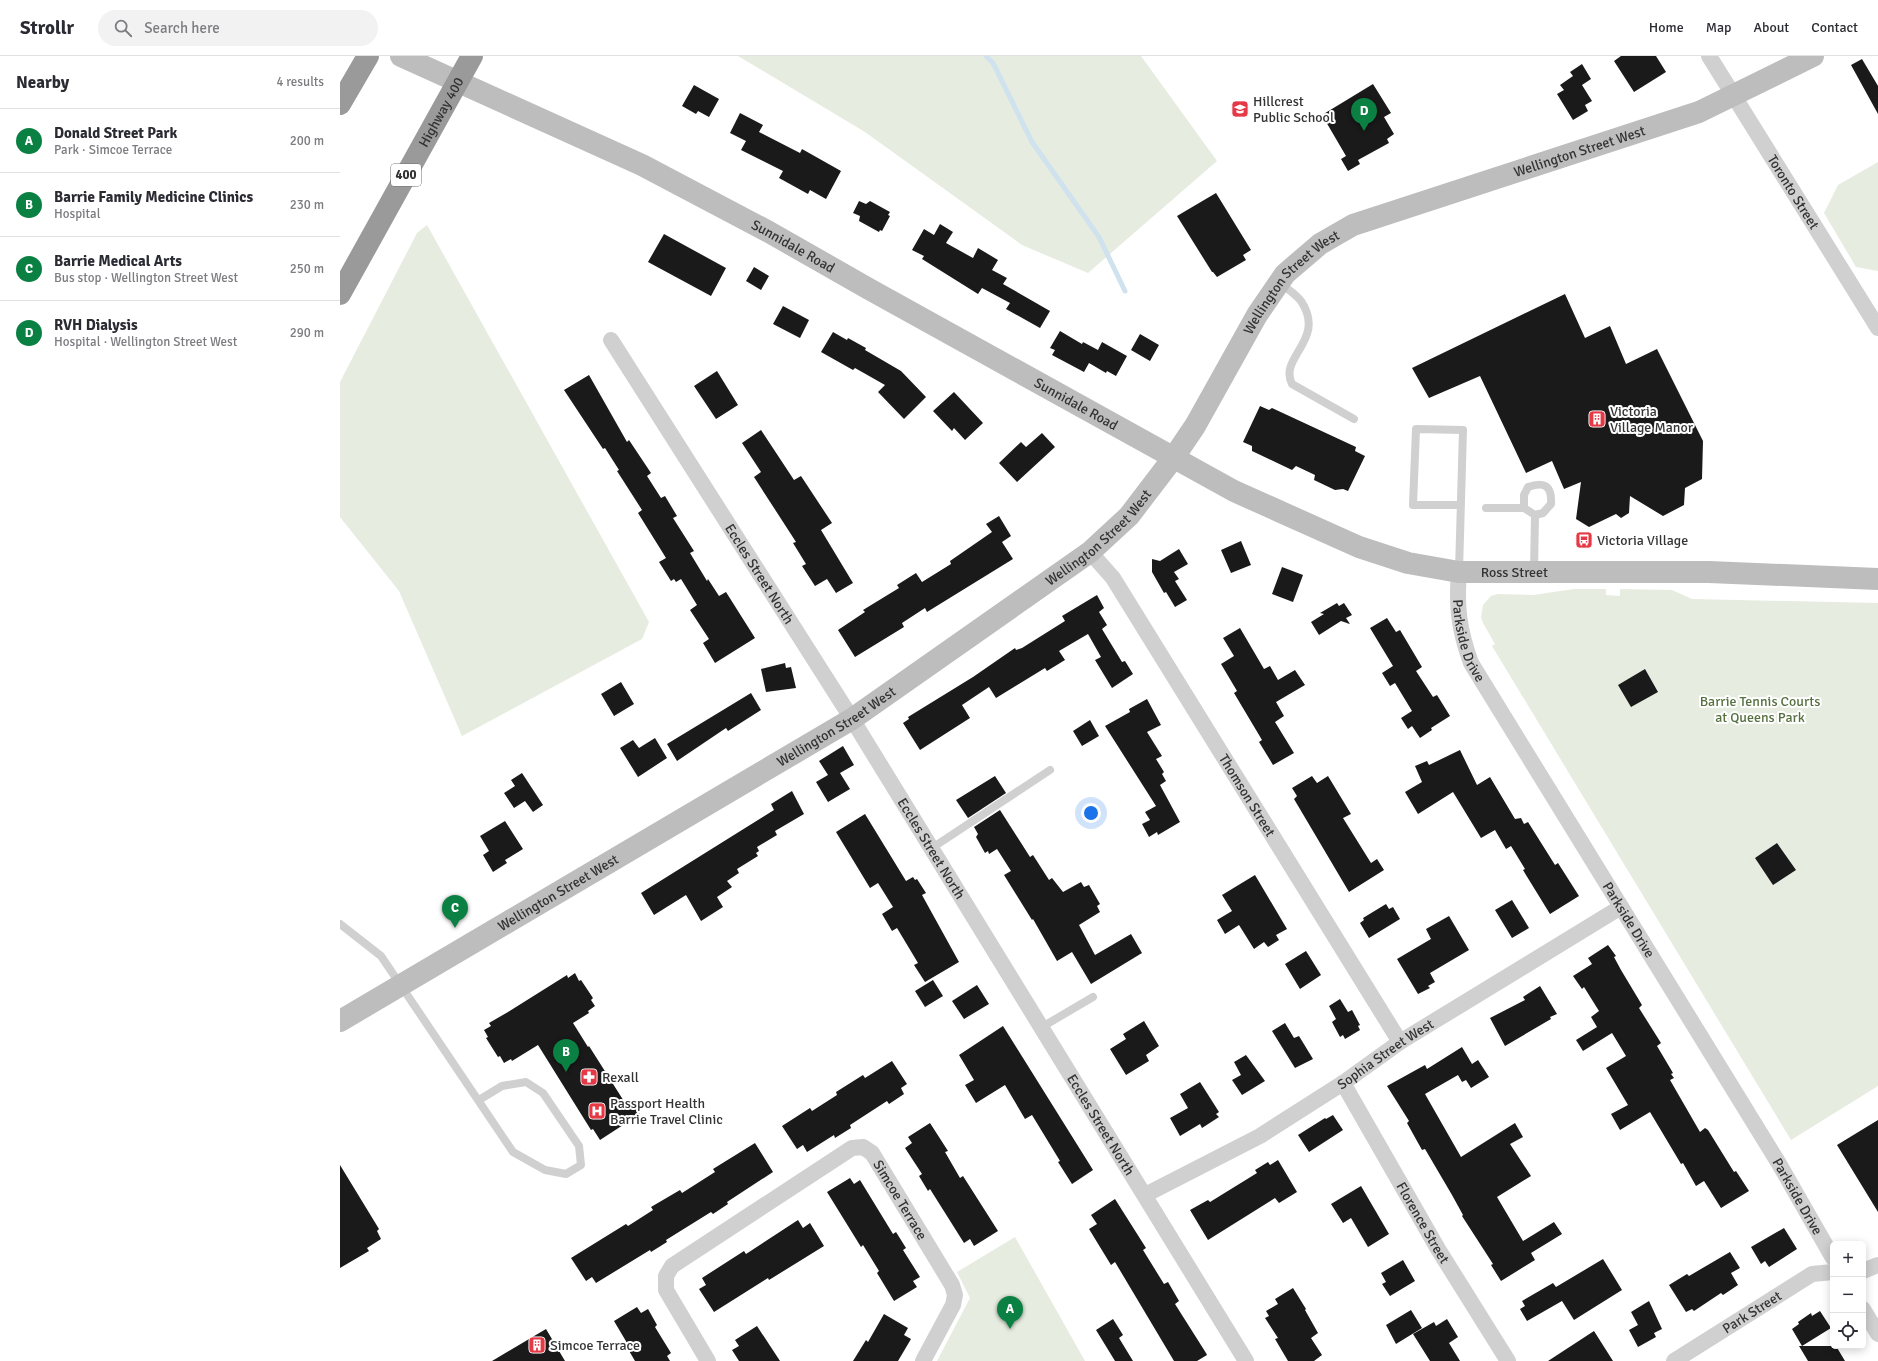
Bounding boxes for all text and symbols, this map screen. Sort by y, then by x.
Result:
search box [98,10,378,46]
text: Strollr [20,16,74,40]
icon: search [112,17,134,39]
text: Search here [144,19,220,37]
text: Home [1649,19,1684,36]
text: Map [1706,19,1731,36]
text: About [1753,19,1789,36]
text: Contact [1811,19,1858,36]
text: Nearby [16,72,69,93]
text: 4 results [276,74,324,90]
street label: Highway 400 [415,74,467,150]
place label: Hillcrest Public School [1253,93,1334,126]
pin: D [1351,98,1377,131]
school or university icon: Hillcrest Public School [1230,99,1250,119]
street label: Wellington Street West [1512,122,1647,180]
text: Donald Street Park [54,124,177,142]
text: A [25,133,33,149]
text: 200 m [290,133,324,149]
text: Park · Simcoe Terrace [54,142,172,158]
street label: Toronto Street [1764,152,1823,232]
road number: 400 [391,164,421,186]
text: Barrie Family Medicine Clinics [54,188,253,206]
text: B [25,197,33,213]
text: 230 m [290,197,324,213]
text: Hospital [54,206,101,222]
street label: Sunnidale Road [749,216,838,276]
street label: Wellington Street West [1240,226,1342,337]
text: Barrie Medical Arts [54,252,182,270]
text: C [25,261,33,277]
text: 250 m [290,261,324,277]
text: Bus stop · Wellington Street West [54,270,238,286]
text: RVH Dialysis [54,316,138,334]
text: D [25,325,33,341]
text: 290 m [290,325,324,341]
text: Hospital · Wellington Street West [54,334,237,350]
street label: Sunnidale Road [1031,374,1121,434]
place label: Victoria Village Manor [1610,403,1694,436]
building icon: Victoria Village Manor [1587,409,1607,429]
street label: Wellington Street West [1042,486,1155,589]
street label: Eccles Street North [721,520,798,627]
bus stop icon: Victoria Village [1574,530,1594,550]
place label: Victoria Village [1597,532,1688,549]
street label: Ross Street [1481,564,1548,581]
street label: Parkside Drive [1449,599,1489,685]
street label: Wellington Street West [774,683,899,770]
park label: Barrie Tennis Courts at Queens Park [1700,693,1820,726]
street label: Thomson Street [1215,751,1279,839]
street label: Eccles Street North [894,795,969,902]
your location [1081,803,1101,823]
street label: Wellington Street West [495,850,621,935]
street label: Parkside Drive [1599,879,1659,961]
pin: C [442,895,468,928]
street label: Sophia Street West [1334,1015,1437,1093]
pin: B [553,1039,579,1072]
pharmacy icon: Rexall [579,1067,599,1087]
place label: Rexall [602,1069,639,1086]
street label: Eccles Street North [1063,1071,1138,1178]
place label: Passport Health Barrie Travel Clinic [610,1095,723,1128]
hospital icon: Passport Health Barrie Travel Clinic [587,1101,607,1121]
street label: Parkside Drive [1769,1155,1826,1238]
street label: Simcoe Terrace [870,1157,931,1243]
street label: Florence Street [1393,1179,1453,1267]
map controls [1830,1241,1866,1349]
button: + [1830,1241,1866,1277]
button: − [1830,1277,1866,1313]
street label: Park Street [1719,1287,1785,1337]
pin: A [997,1296,1023,1329]
button: locate [1830,1313,1866,1349]
building icon: Simcoe Terrace [527,1335,547,1355]
place label: Simcoe Terrace [550,1337,640,1354]

